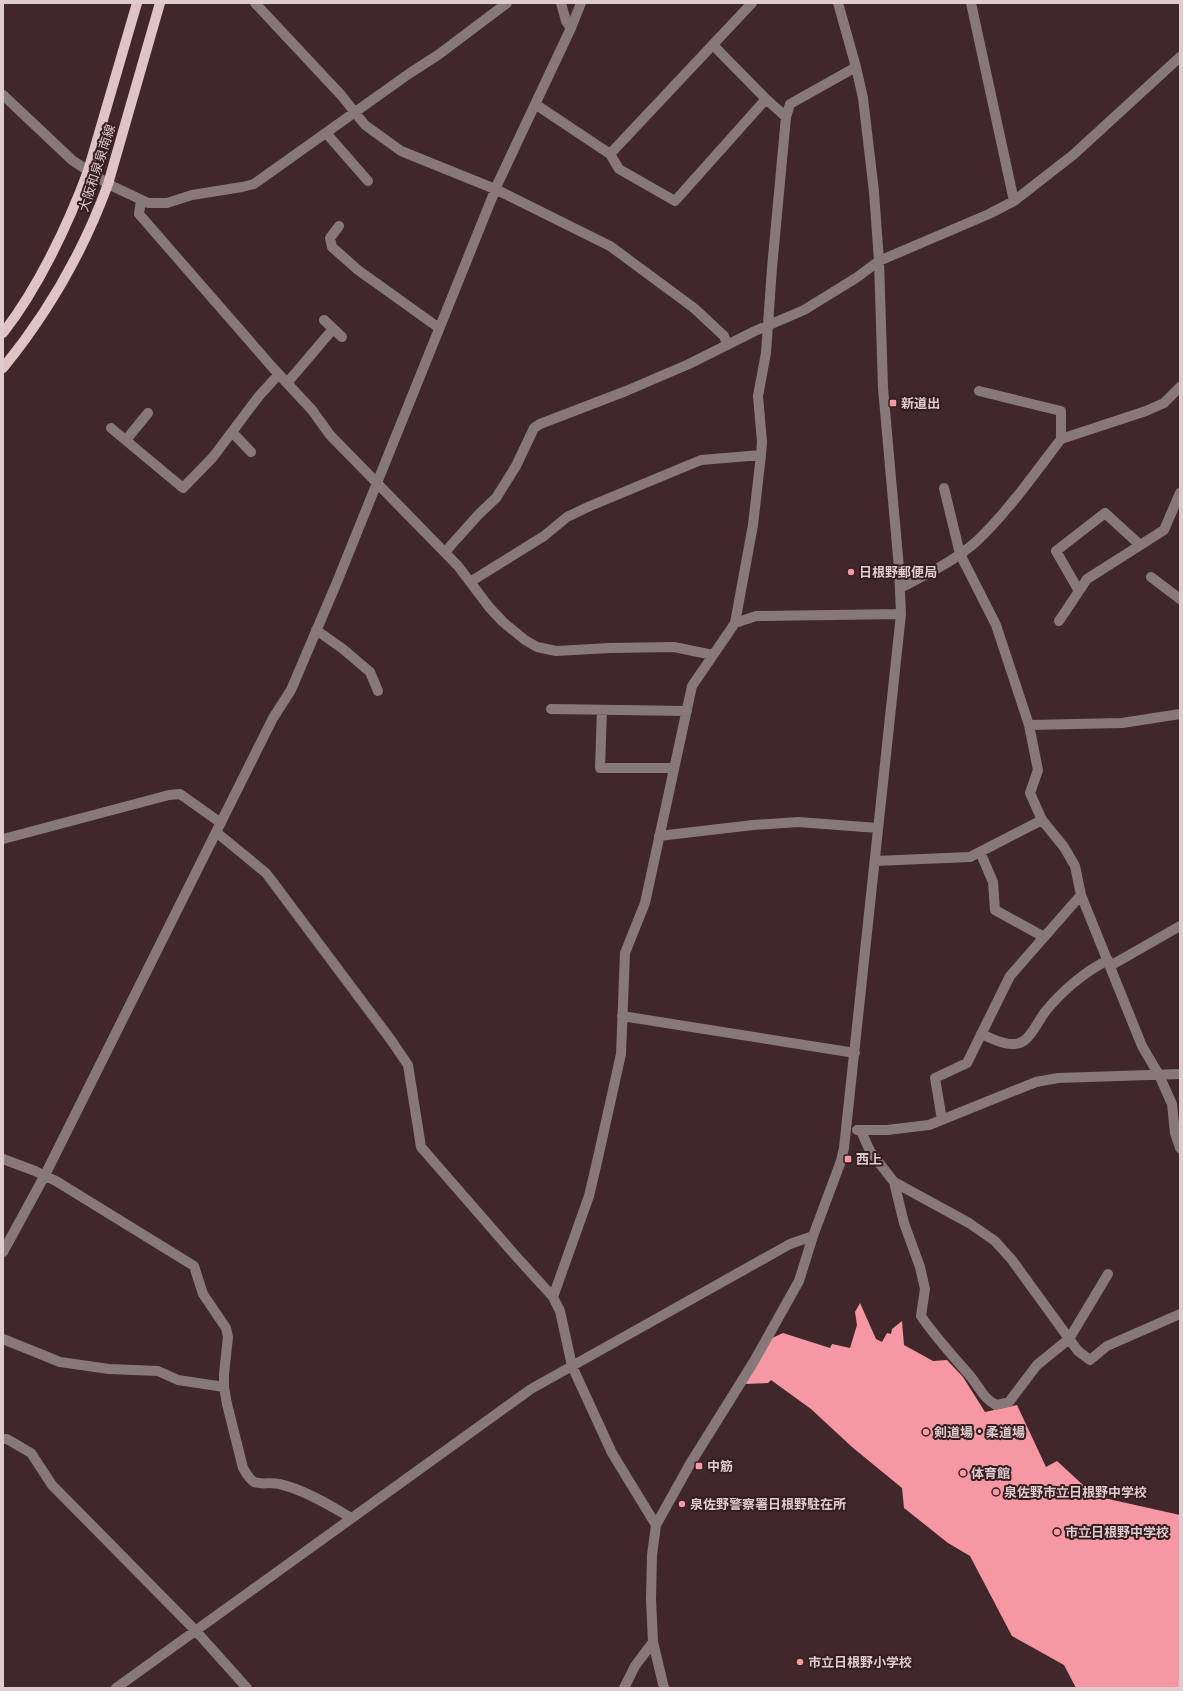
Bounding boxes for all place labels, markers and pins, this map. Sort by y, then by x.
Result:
place label: 新道出 [901,396,940,411]
marker: 新道出 [888,398,898,408]
place label: 日根野郵便局 [859,565,937,580]
marker: 日根野郵便局 [846,567,856,577]
place label: 西上 [856,1152,882,1167]
marker: 西上 [843,1154,853,1164]
place label: 剣道場・柔道場 [934,1425,1025,1440]
marker: 剣道場・柔道場 [921,1427,931,1437]
place label: 中筋 [707,1459,733,1474]
marker: 中筋 [694,1461,704,1471]
place label: 体育館 [971,1466,1010,1481]
marker: 体育館 [958,1468,968,1478]
place label: 泉佐野市立日根野中学校 [1004,1485,1147,1500]
marker: 泉佐野市立日根野中学校 [991,1487,1001,1497]
place label: 泉佐野警察署日根野駐在所 [690,1497,846,1512]
marker: 泉佐野警察署日根野駐在所 [677,1499,687,1509]
place label: 市立日根野中学校 [1065,1525,1169,1540]
marker: 市立日根野中学校 [1052,1527,1062,1537]
place label: 市立日根野小学校 [808,1655,912,1670]
marker: 市立日根野小学校 [795,1657,805,1667]

